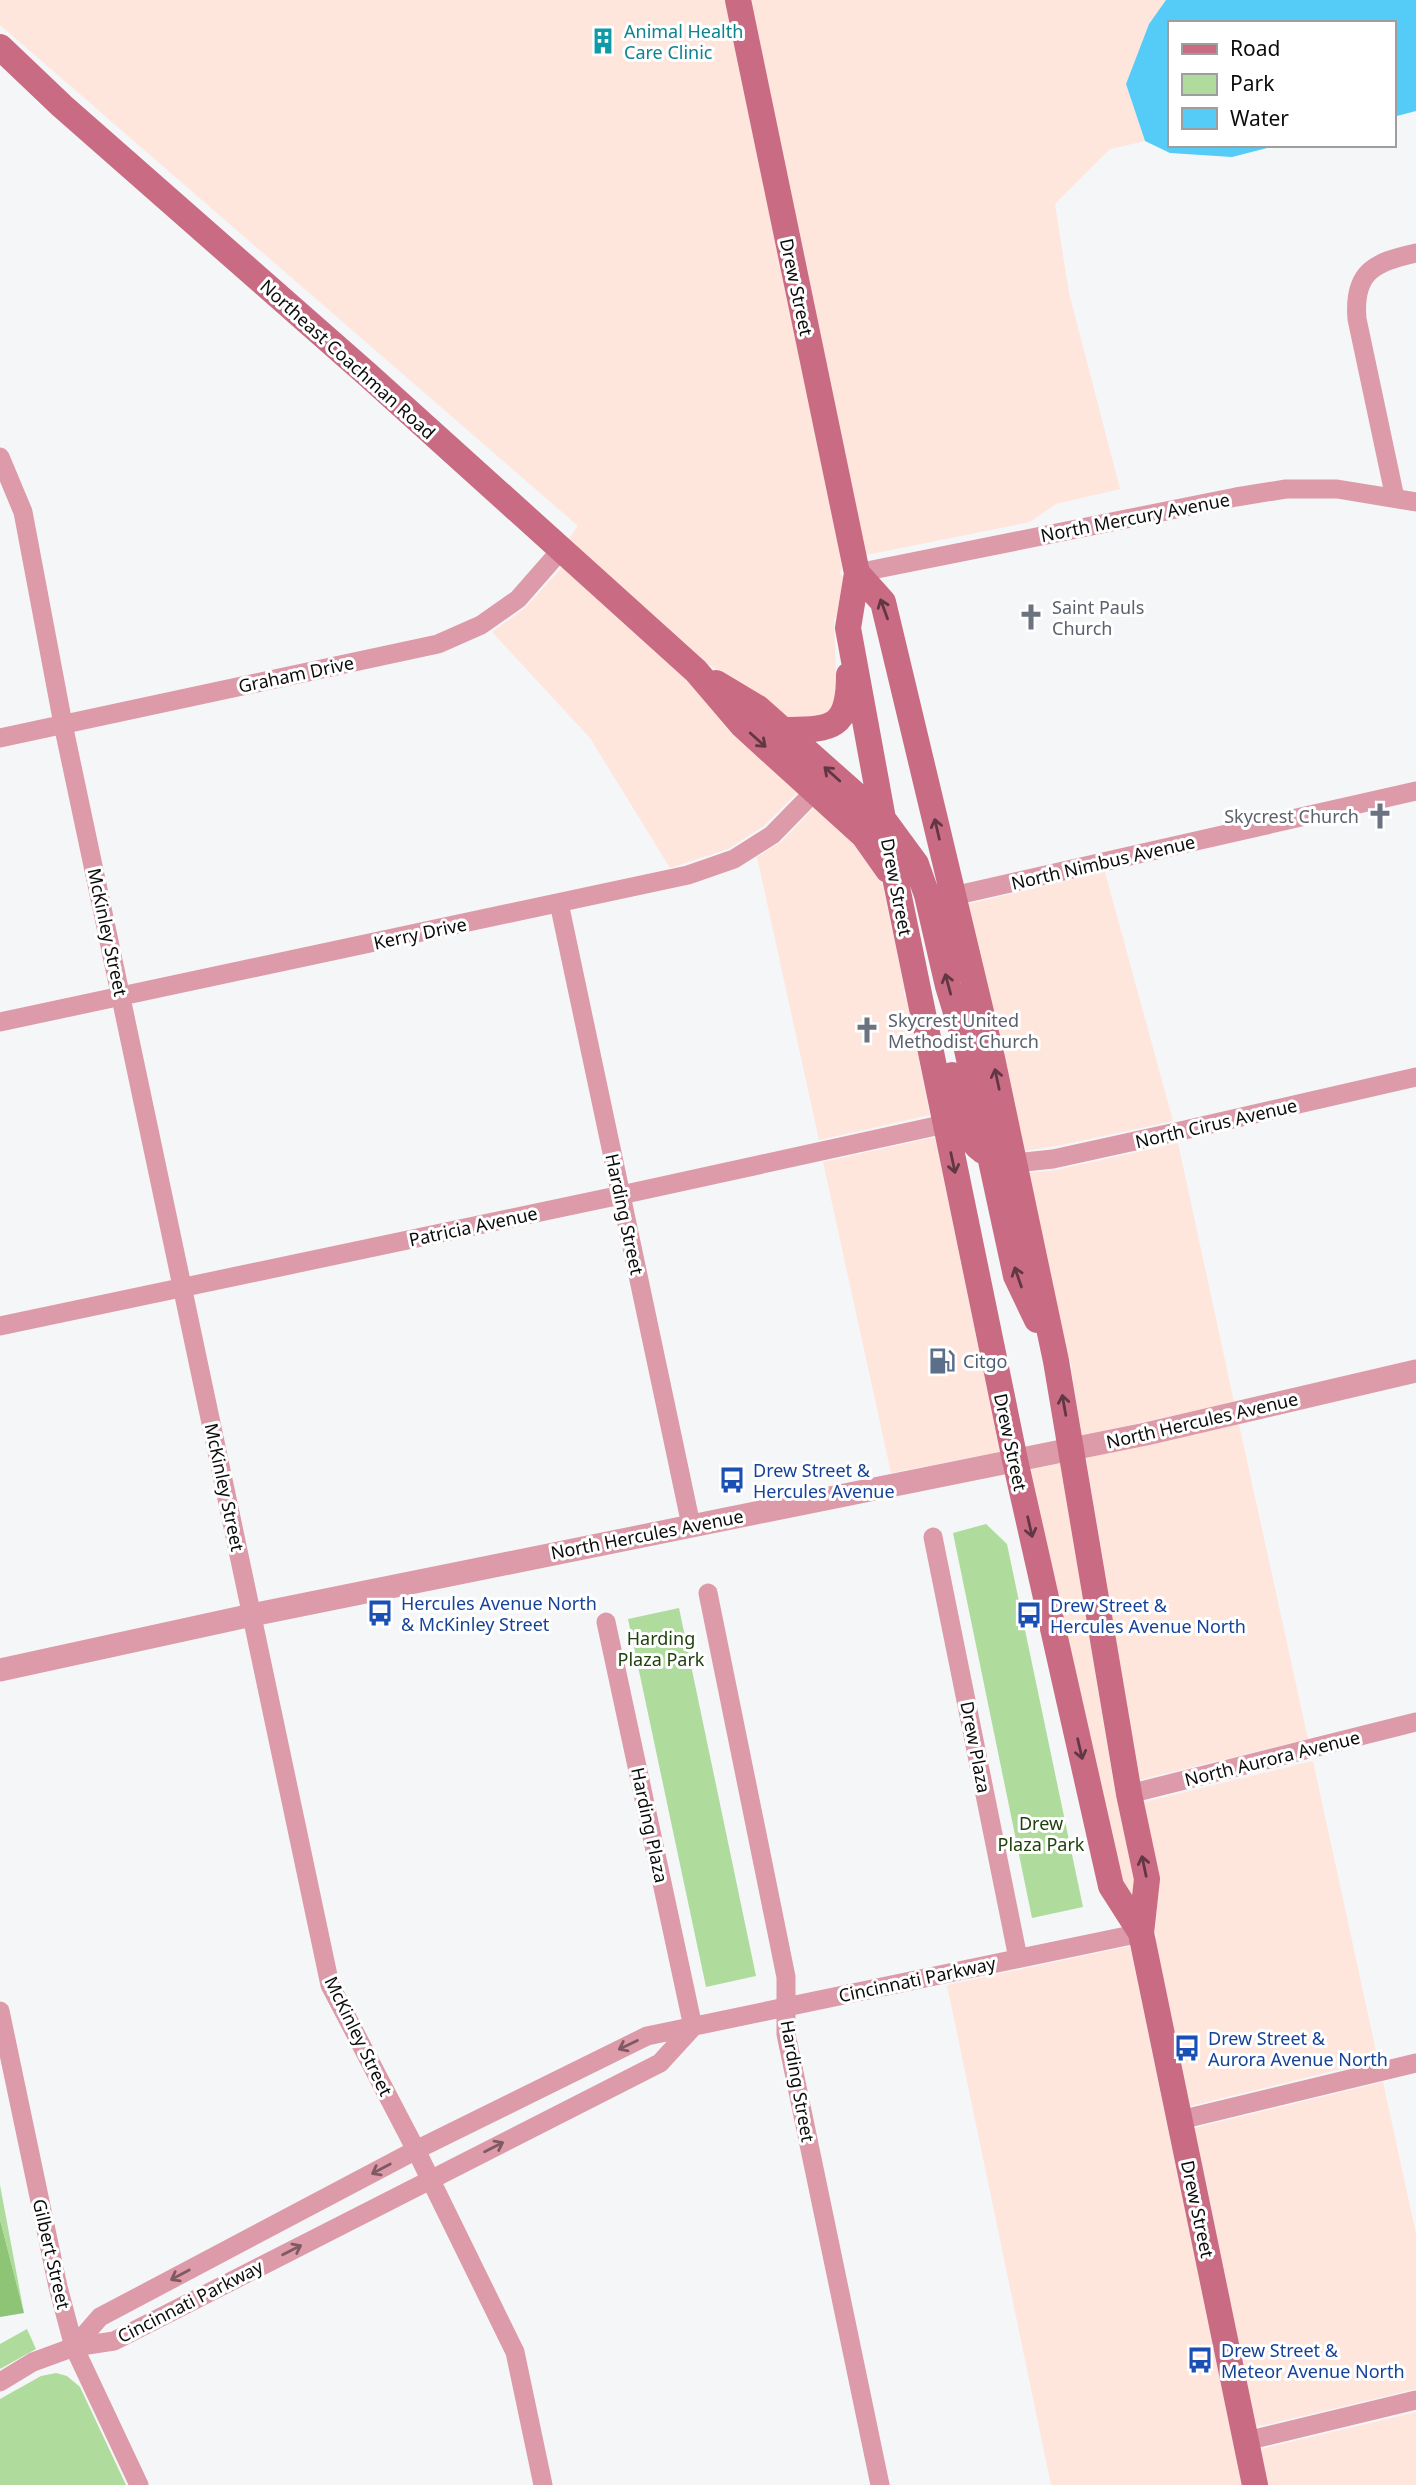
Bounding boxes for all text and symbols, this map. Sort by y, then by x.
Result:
place label: Animal Health Care Clinic [624,19,743,64]
legend [1168,21,1395,147]
building icon: Animal Health Care Clinic [588,26,618,56]
text: Road [1230,34,1280,62]
text: Park [1230,69,1275,97]
text: Water [1230,104,1289,132]
street label: Drew Street [775,236,819,338]
street label: Northeast Coachman Road [255,274,441,444]
street label: North Mercury Avenue [1038,487,1232,547]
place label: Saint Pauls Church [1052,595,1144,640]
one-way arrow [876,599,889,620]
church icon: Saint Pauls Church [1016,602,1046,632]
street label: Graham Drive [236,650,356,698]
one-way arrow [749,732,767,748]
one-way arrow [823,766,841,782]
church icon: Skycrest Church [1365,801,1395,831]
place label: Skycrest Church [1224,804,1359,828]
one-way arrow [930,819,943,841]
street label: North Nimbus Avenue [1009,829,1197,895]
street label: Drew Street [876,836,918,938]
street label: McKinley Street [83,866,133,999]
street label: Kerry Drive [371,911,469,955]
one-way arrow [941,973,954,996]
place label: Skycrest United Methodist Church [888,1008,1039,1053]
church icon: Skycrest United Methodist Church [852,1015,882,1045]
one-way arrow [989,1068,1003,1091]
street label: North Cirus Avenue [1133,1093,1299,1153]
street label: Harding Street [600,1151,650,1277]
one-way arrow [947,1151,961,1174]
street label: Patricia Avenue [407,1201,539,1251]
one-way arrow [1011,1266,1023,1288]
fuel station icon: Citgo [927,1346,957,1376]
place label: Citgo [963,1349,1007,1373]
street label: North Hercules Avenue [1104,1386,1300,1454]
street label: Drew Street [989,1391,1033,1493]
one-way arrow [1057,1394,1070,1417]
street label: McKinley Street [200,1421,250,1554]
place label: Drew Street & Hercules Avenue [753,1458,895,1503]
bus stop icon: Drew Street & Hercules Avenue [717,1465,747,1495]
street label: North Hercules Avenue [549,1504,745,1564]
one-way arrow [1024,1515,1037,1538]
place label: Hercules Avenue North & McKinley Street [401,1591,597,1636]
place label: Drew Street & Hercules Avenue North [1050,1593,1246,1638]
bus stop icon: Hercules Avenue North & McKinley Street [365,1598,395,1628]
bus stop icon: Drew Street & Hercules Avenue North [1014,1600,1044,1630]
park label: Harding Plaza Park [618,1626,705,1671]
street label: Drew Plaza [955,1699,997,1795]
street label: North Aurora Avenue [1182,1725,1362,1791]
one-way arrow [1074,1737,1087,1760]
street label: Harding Plaza [626,1765,674,1885]
park label: Drew Plaza Park [998,1811,1085,1856]
one-way arrow [1137,1855,1151,1878]
street label: Cincinnati Parkway [836,1950,999,2007]
street label: McKinley Street [320,1972,399,2100]
street label: Harding Street [775,2018,821,2144]
place label: Drew Street & Aurora Avenue North [1208,2026,1388,2071]
bus stop icon: Drew Street & Aurora Avenue North [1172,2033,1202,2063]
one-way arrow [618,2039,639,2053]
one-way arrow [483,2140,504,2153]
street label: Drew Street [1176,2158,1220,2260]
one-way arrow [371,2163,392,2176]
street label: Gilbert Street [28,2196,76,2312]
one-way arrow [281,2243,301,2257]
street label: Cincinnati Parkway [113,2254,267,2348]
one-way arrow [170,2269,191,2282]
place label: Drew Street & Meteor Avenue North [1221,2338,1405,2383]
bus stop icon: Drew Street & Meteor Avenue North [1185,2345,1215,2375]

